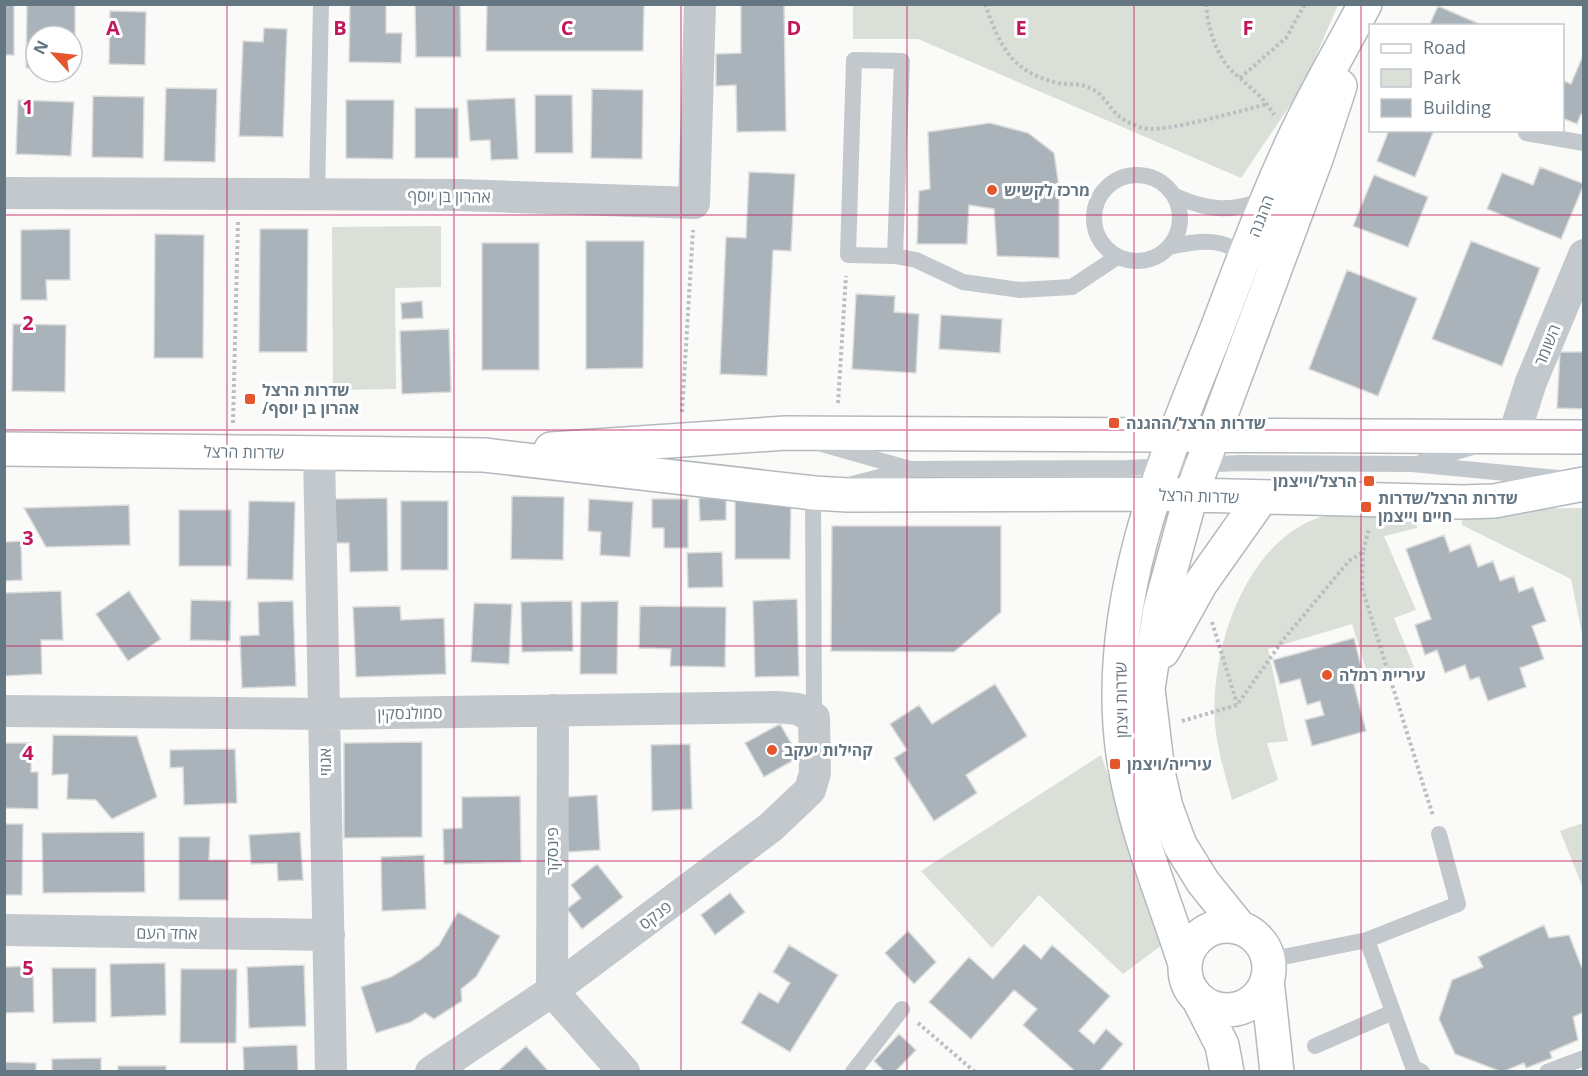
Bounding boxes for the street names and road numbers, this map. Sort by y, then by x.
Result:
street label: אהרון בן יוסף [407,184,491,208]
street label: ההגנה [1243,192,1279,240]
street label: השומר [1529,321,1565,369]
street label: שדרות הרצל [204,440,284,464]
street label: שדרות הרצל [1158,484,1240,508]
street label: שדרות ויצמן [1109,662,1133,738]
street label: סמולנסקין [377,701,443,725]
street label: אגוזי [314,748,336,776]
street label: פינסקר [541,827,563,875]
street label: פנקס [634,896,676,934]
street label: אחד העם [136,921,198,945]

